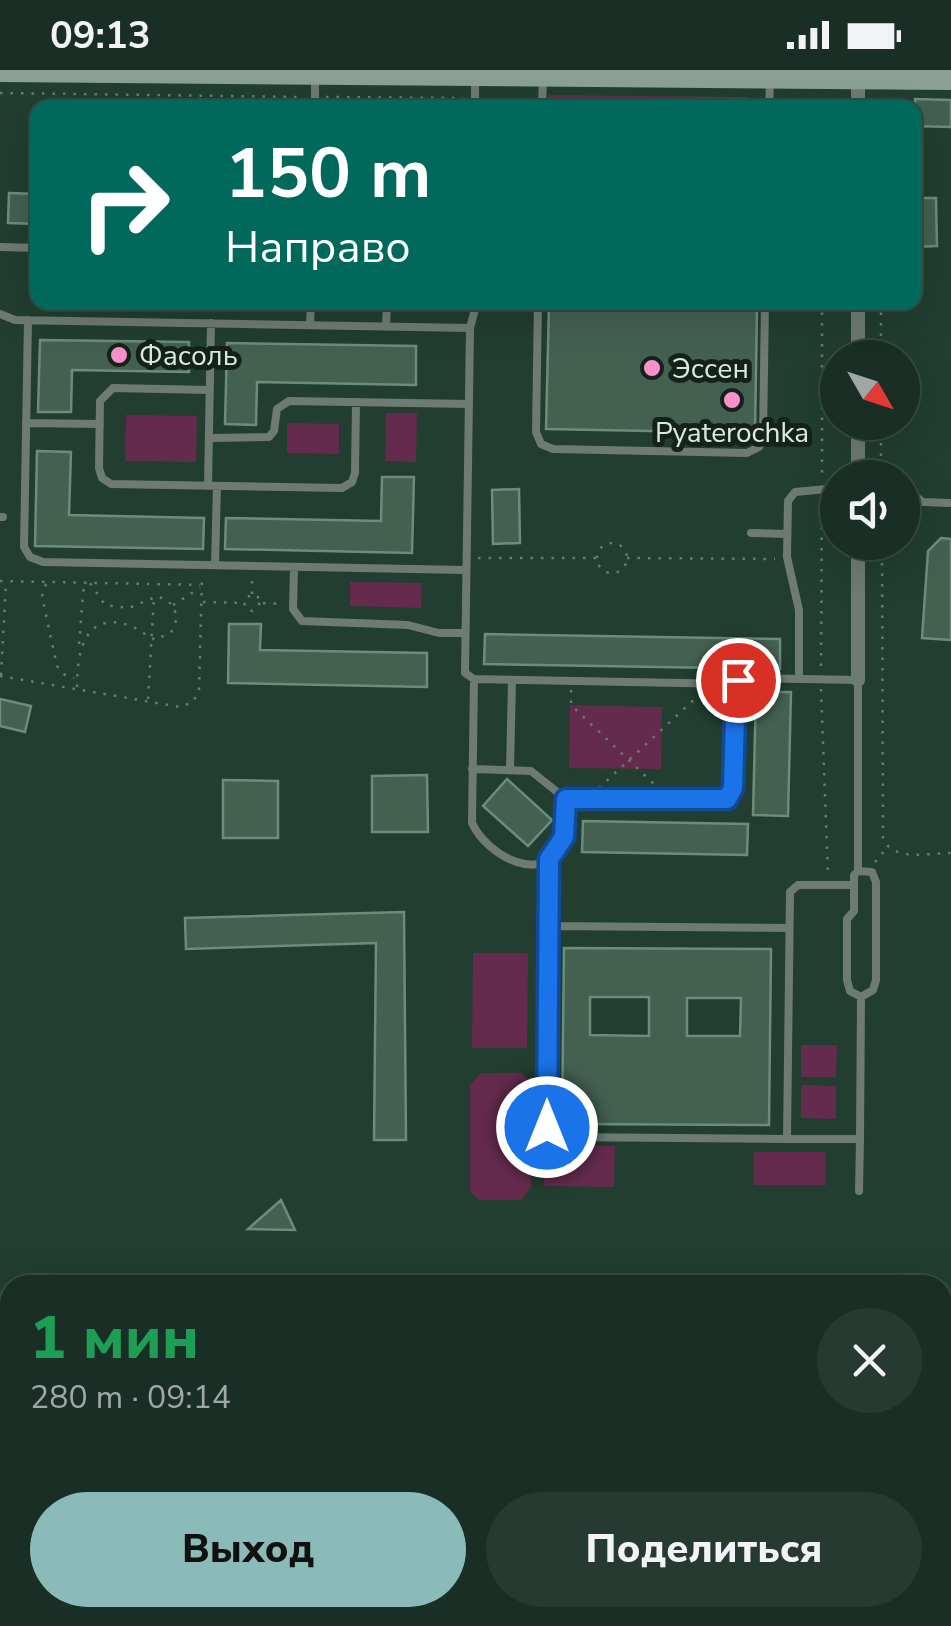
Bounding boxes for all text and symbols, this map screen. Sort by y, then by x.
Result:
text: 09:13 [50,10,151,61]
text: 150 m [225,126,431,222]
icon: right [60,140,190,270]
text: Направо [225,217,411,278]
place label: Фасоль [139,337,238,375]
north arrow [820,340,920,440]
map controls [820,340,920,560]
marker: Фасоль [108,344,130,366]
place label: Эссен [672,350,749,388]
marker: Эссен [641,357,663,379]
marker: Pyaterochka [721,389,743,411]
place label: Pyaterochka [655,414,809,452]
button: sound [820,460,920,560]
pin [696,638,781,723]
icon: arrive [711,653,766,708]
position arrow [495,1075,599,1179]
text: 1 мин [30,1297,199,1379]
button: close [817,1308,922,1413]
text: 280 m · 09:14 [30,1376,231,1419]
button: Выход [30,1492,466,1607]
button: Поделиться [486,1492,922,1607]

